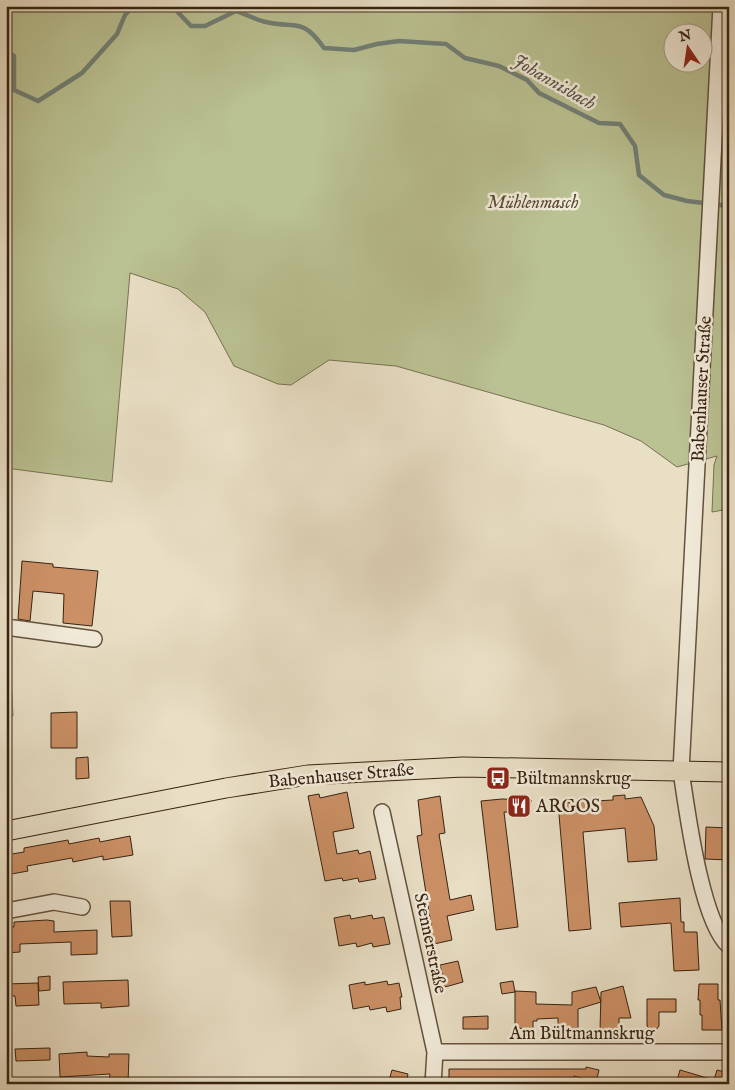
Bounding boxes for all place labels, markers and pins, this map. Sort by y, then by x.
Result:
bus stop icon: Bültmannskrug [485,765,511,791]
place label: Bültmannskrug [516,768,631,791]
restaurant icon: ARGOS [506,793,532,819]
place label: ARGOS [535,796,600,819]

